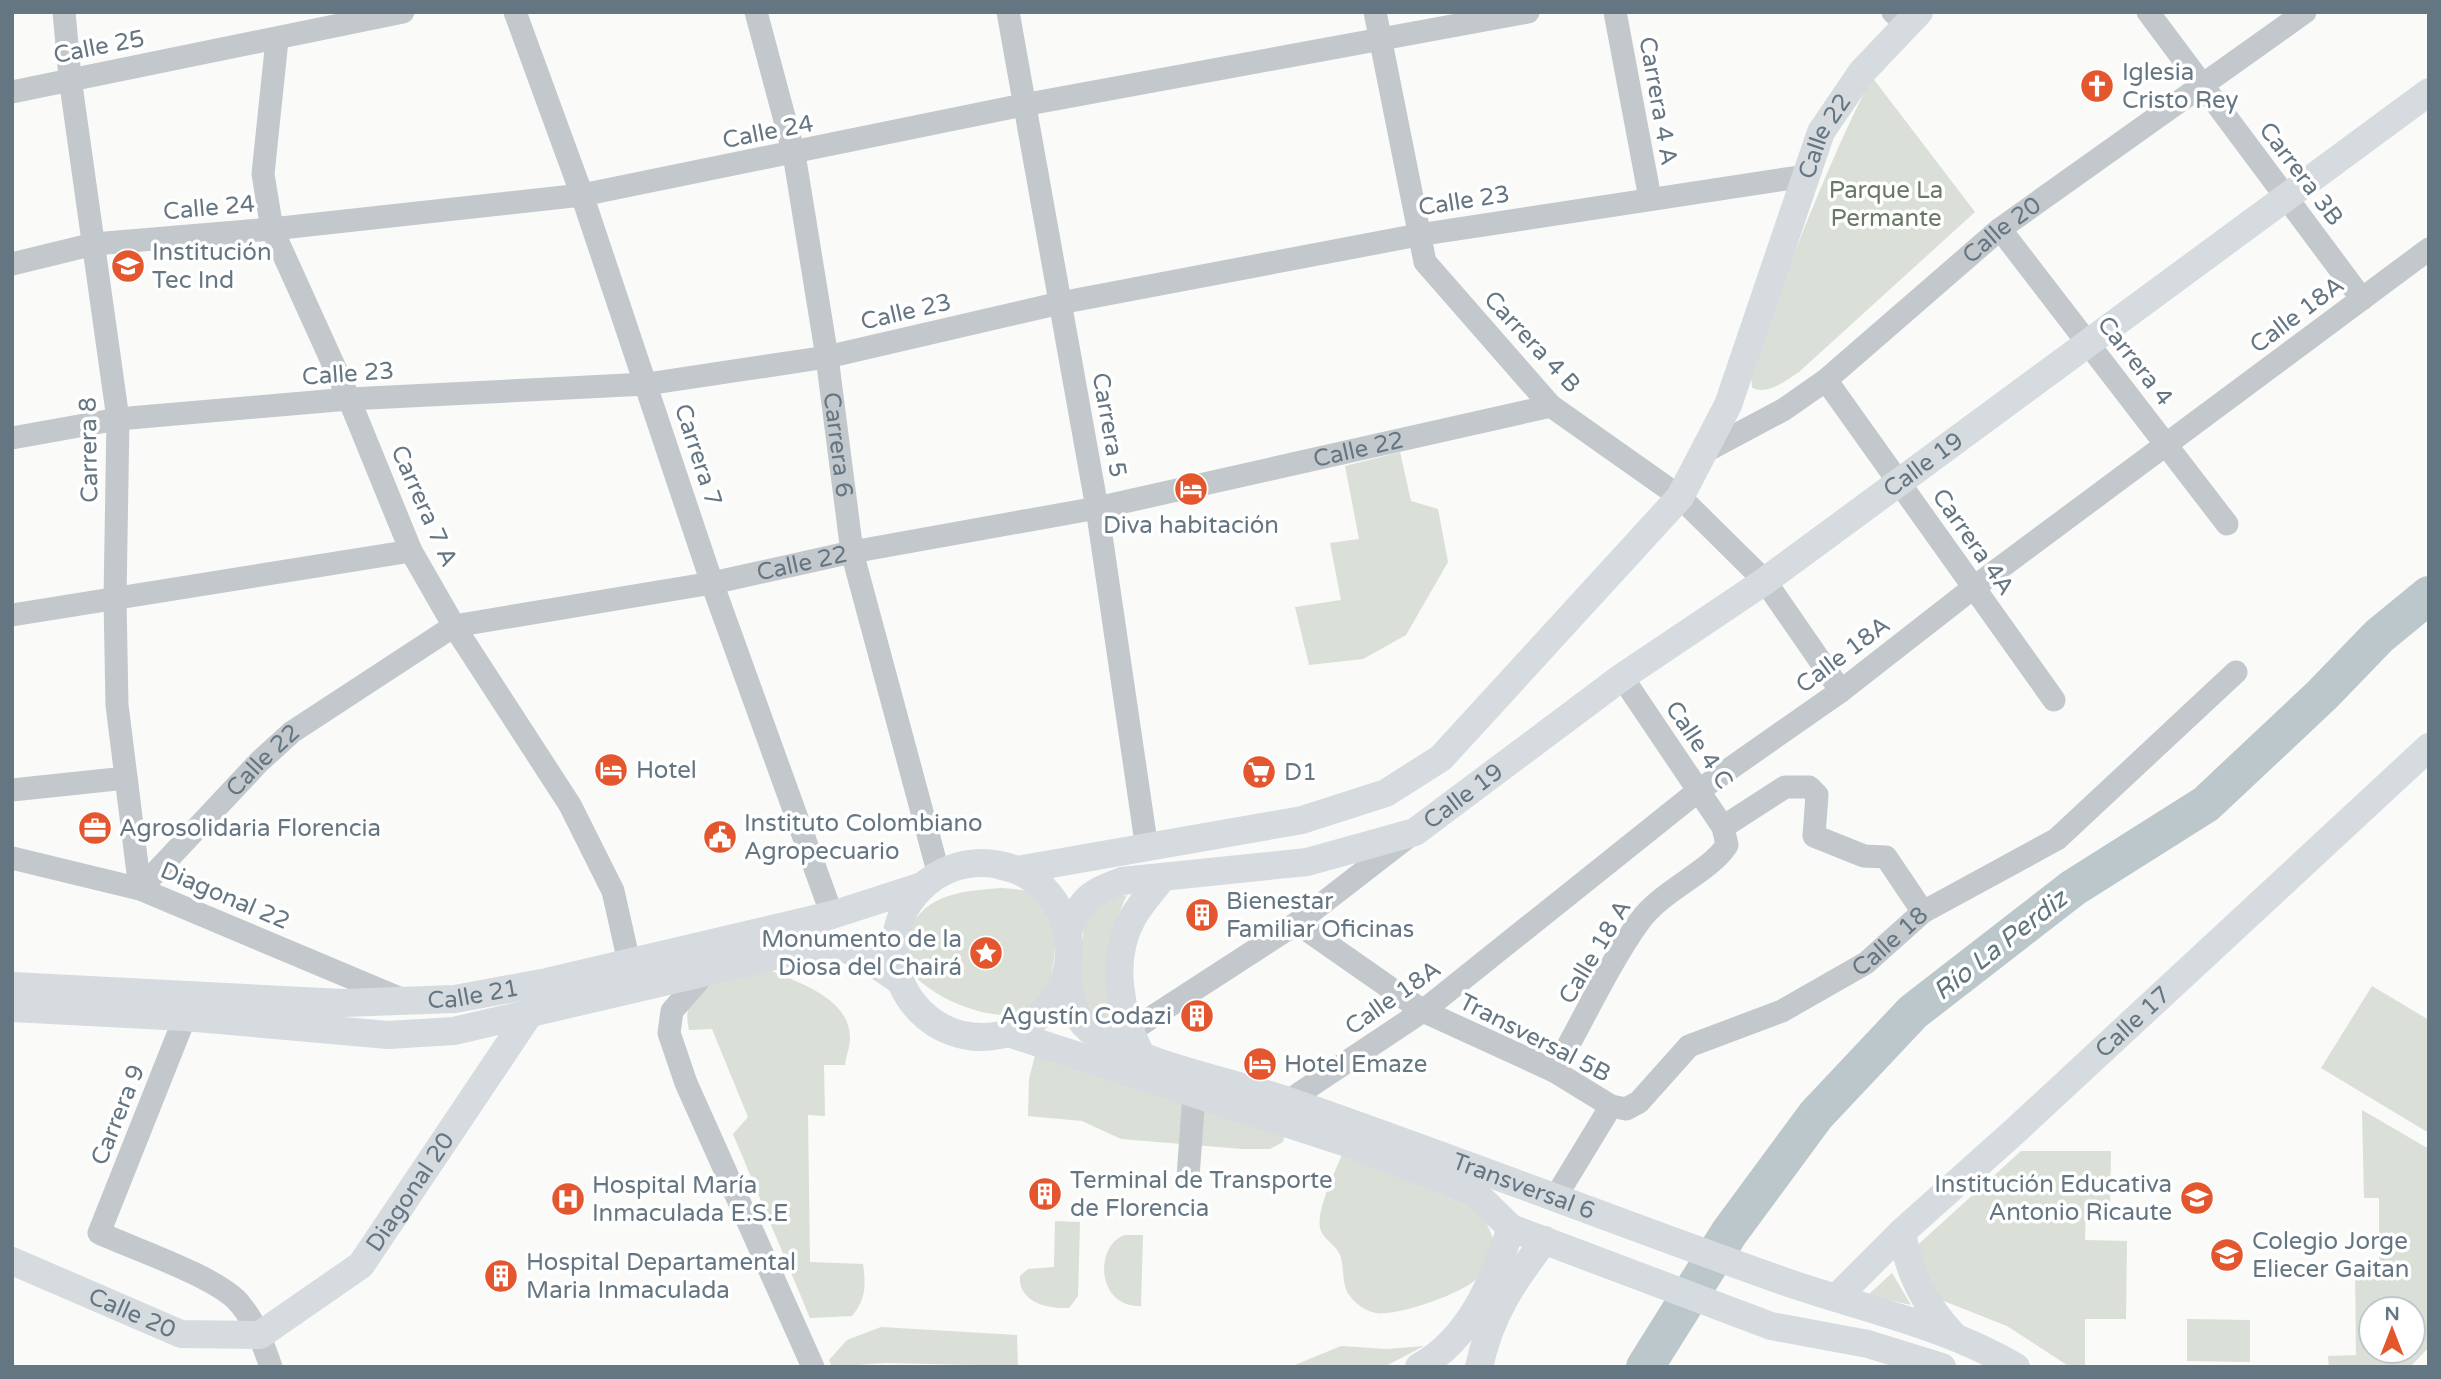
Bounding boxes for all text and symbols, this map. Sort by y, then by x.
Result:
street label: Calle 25 [51,24,147,70]
street label: Carrera 4 A [1632,35,1684,167]
place label: Iglesia Cristo Rey [2122,58,2238,115]
church icon: Iglesia Cristo Rey [2078,67,2116,105]
street label: Calle 22 [1792,88,1857,183]
street label: Calle 24 [720,109,816,155]
street label: Carrera 3B [2253,116,2349,232]
park label: Parque La Permante [1829,176,1943,233]
street label: Calle 23 [1416,179,1512,223]
street label: Calle 24 [162,190,256,226]
street label: Calle 20 [1956,190,2047,270]
place label: Institución Tec Ind [152,238,272,295]
school or university icon: Institución Tec Ind [109,247,147,285]
street label: Calle 18A [2244,270,2350,360]
street label: Carrera 4 B [1478,285,1586,399]
street label: Calle 23 [858,288,954,336]
street label: Carrera 4 [2091,310,2179,412]
street label: Calle 23 [301,356,395,392]
street label: Carrera 5 [1086,370,1132,480]
street label: Carrera 6 [817,390,859,499]
street label: Carrera 8 [74,397,104,503]
street label: Carrera 7 [668,400,728,510]
street label: Calle 22 [1310,425,1407,474]
street label: Calle 19 [1877,426,1969,504]
street label: Carrera 7 A [384,441,464,571]
hotel icon: Diva habitación [1172,470,1210,508]
street label: Carrera 4A [1926,483,2020,601]
place label: Diva habitación [1103,511,1279,540]
street label: Calle 22 [754,539,850,587]
street label: Calle 18A [1790,610,1896,700]
street label: Calle 4 C [1659,695,1739,795]
street label: Calle 22 [220,718,306,803]
hotel icon: Hotel [592,751,630,789]
supermarket icon: D1 [1240,753,1278,791]
place label: Hotel [636,756,697,785]
street label: Calle 19 [1418,757,1509,835]
place label: D1 [1284,758,1317,787]
office icon: Agrosolidaria Florencia [76,809,114,847]
place label: Instituto Colombiano Agropecuario [744,809,983,866]
place label: Agrosolidaria Florencia [119,814,381,843]
public building icon: Instituto Colombiano Agropecuario [701,818,739,856]
street label: Diagonal 22 [156,856,294,936]
water label: Río La Perdiz [1927,882,2075,1007]
place label: Bienestar Familiar Oficinas [1226,887,1414,944]
street label: Calle 18 A [1553,895,1637,1009]
building icon: Bienestar Familiar Oficinas [1183,896,1221,934]
street label: Calle 18 [1847,900,1934,983]
place label: Monumento de la Diosa del Chairá [761,925,962,982]
place icon: Monumento de la Diosa del Chairá [967,934,1005,972]
street label: Calle 18A [1340,955,1446,1041]
street label: Calle 21 [427,973,521,1014]
street label: Calle 17 [2089,980,2176,1064]
street label: Transversal 5B [1454,987,1616,1089]
building icon: Agustín Codazi [1178,997,1216,1035]
place label: Agustín Codazi [1000,1002,1172,1031]
hotel icon: Hotel Emaze [1241,1045,1279,1083]
place label: Hotel Emaze [1284,1050,1427,1079]
street label: Carrera 9 [85,1061,151,1169]
street label: Diagonal 20 [360,1127,460,1257]
street label: Transversal 6 [1448,1147,1599,1226]
place label: Terminal de Transporte de Florencia [1070,1166,1333,1223]
place label: Institución Educativa Antonio Ricaute [1934,1170,2172,1227]
place label: Hospital María Inmaculada E.S.E [592,1171,788,1228]
building icon: Terminal de Transporte de Florencia [1026,1175,1064,1213]
school or university icon: Institución Educativa Antonio Ricaute [2178,1179,2216,1217]
hospital icon: Hospital María Inmaculada E.S.E [549,1180,587,1218]
place label: Colegio Jorge Eliecer Gaitan [2252,1227,2409,1284]
school or university icon: Colegio Jorge Eliecer Gaitan [2208,1236,2246,1274]
place label: Hospital Departamental Maria Inmaculada [526,1248,796,1305]
building icon: Hospital Departamental Maria Inmaculada [482,1257,520,1295]
street label: Calle 20 [84,1281,180,1345]
north arrow [2357,1295,2427,1365]
text: N [2384,1303,2400,1325]

